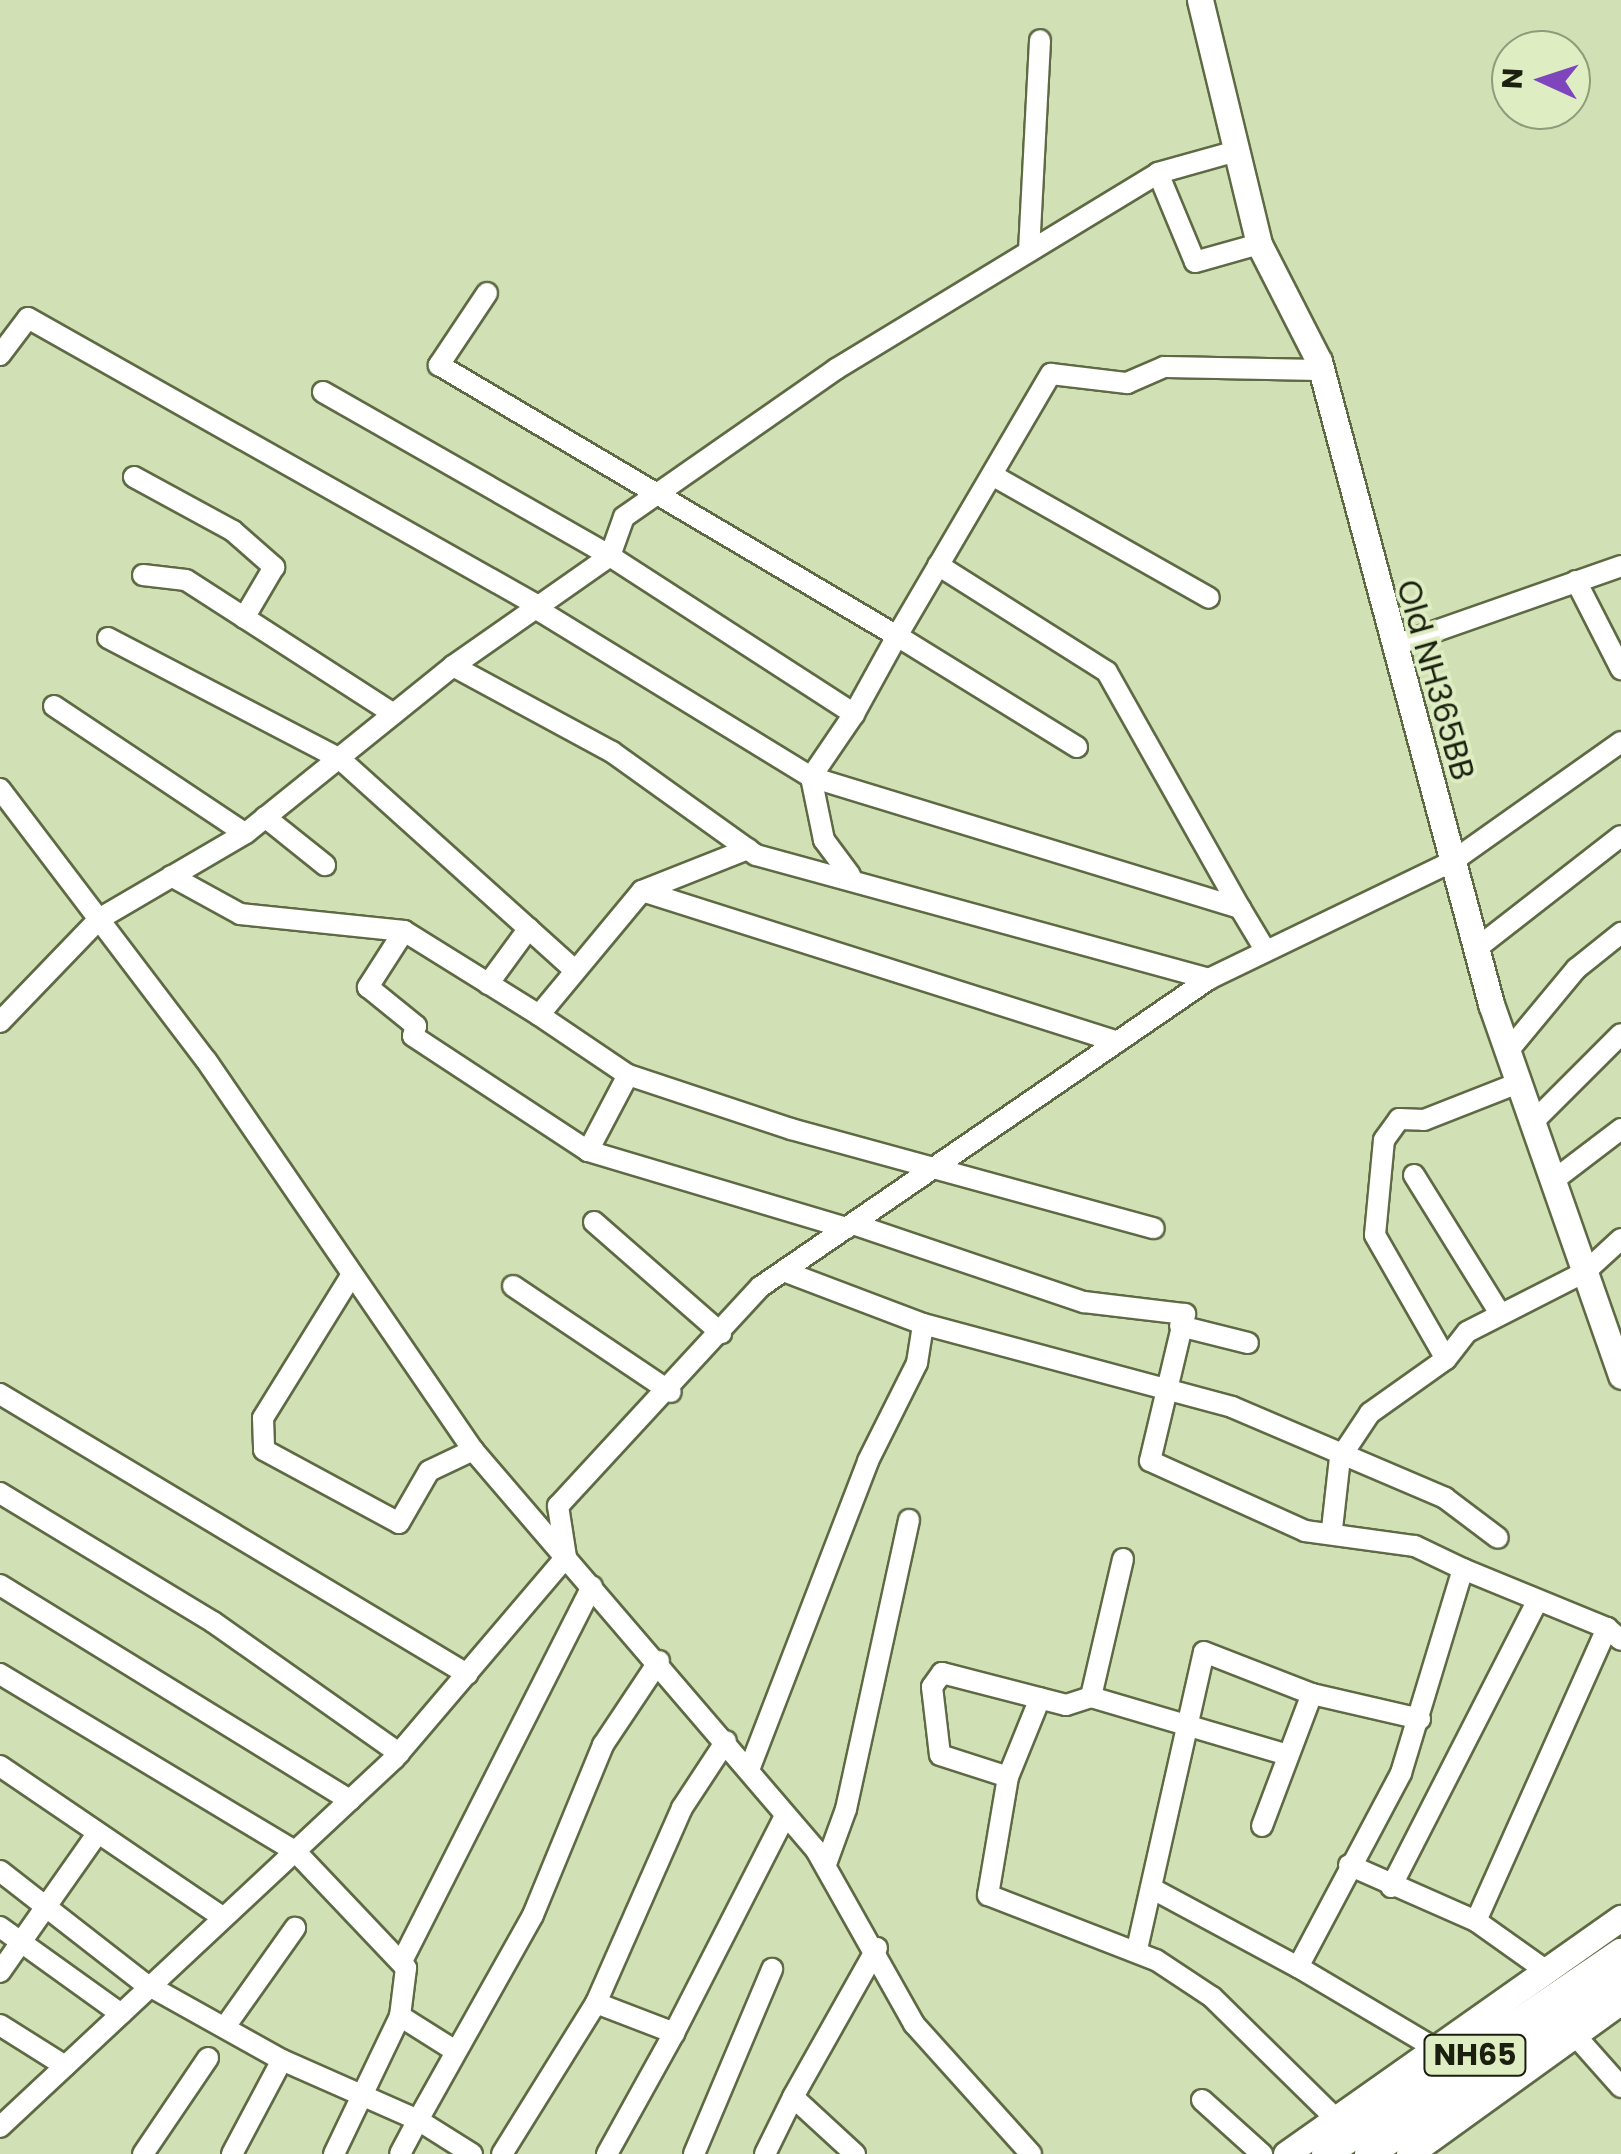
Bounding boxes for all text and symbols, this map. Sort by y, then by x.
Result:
north arrow [1491,30,1591,130]
text: N [1493,67,1533,90]
street label: Old NH365BB [1388,576,1482,784]
road number: NH65 [1422,2030,1528,2080]

